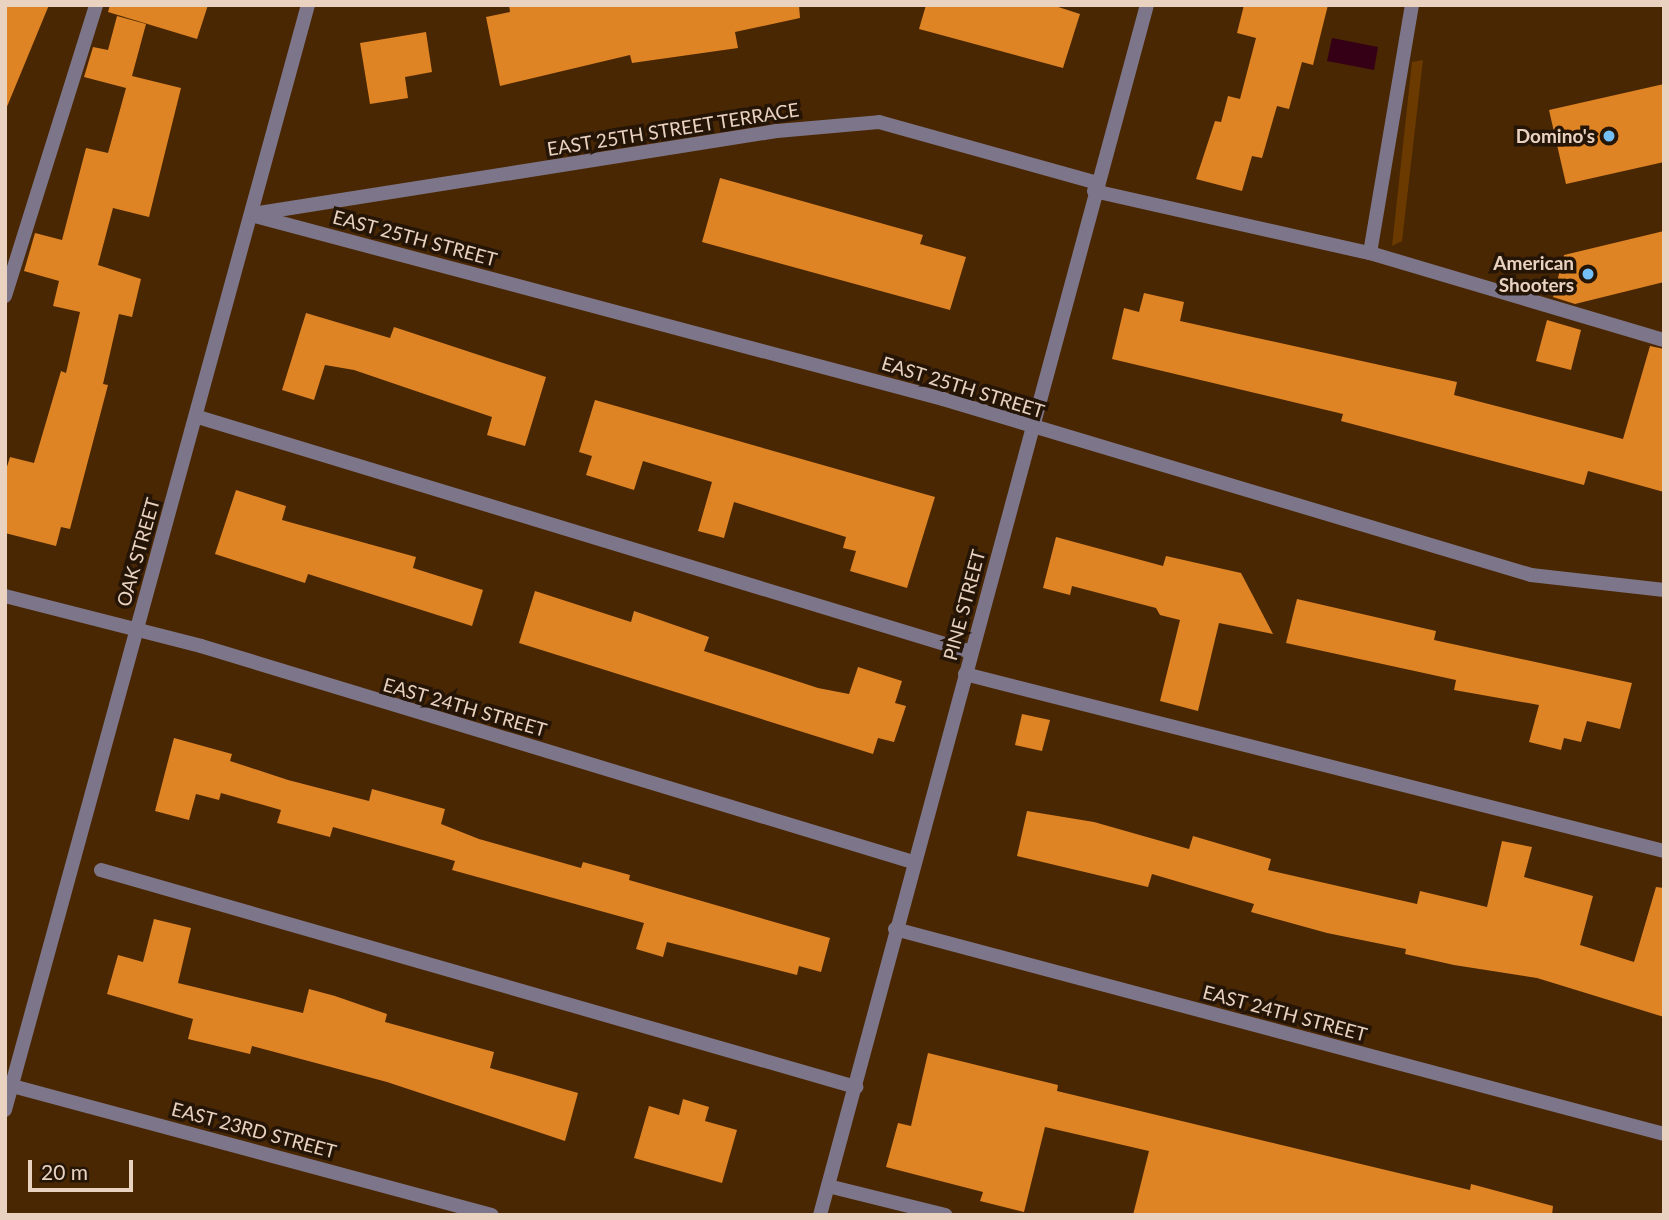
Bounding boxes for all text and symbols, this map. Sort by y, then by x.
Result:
street label: EAST 25TH STREET TERRACE [545,98,801,160]
place label: Domino's [1516,125,1595,147]
marker: Domino's [1601,128,1617,144]
street label: EAST 25TH STREET [330,205,500,271]
place label: American Shooters [1493,252,1574,296]
marker: American Shooters [1580,266,1596,282]
street label: EAST 25TH STREET [879,351,1047,423]
street label: OAK STREET [112,495,164,609]
street label: PINE STREET [938,547,990,663]
street label: EAST 24TH STREET [380,673,550,741]
street label: EAST 24TH STREET [1200,980,1370,1046]
street label: EAST 23RD STREET [169,1097,339,1163]
scale bar [32,1146,136,1190]
text: 20 m [41,1159,88,1184]

